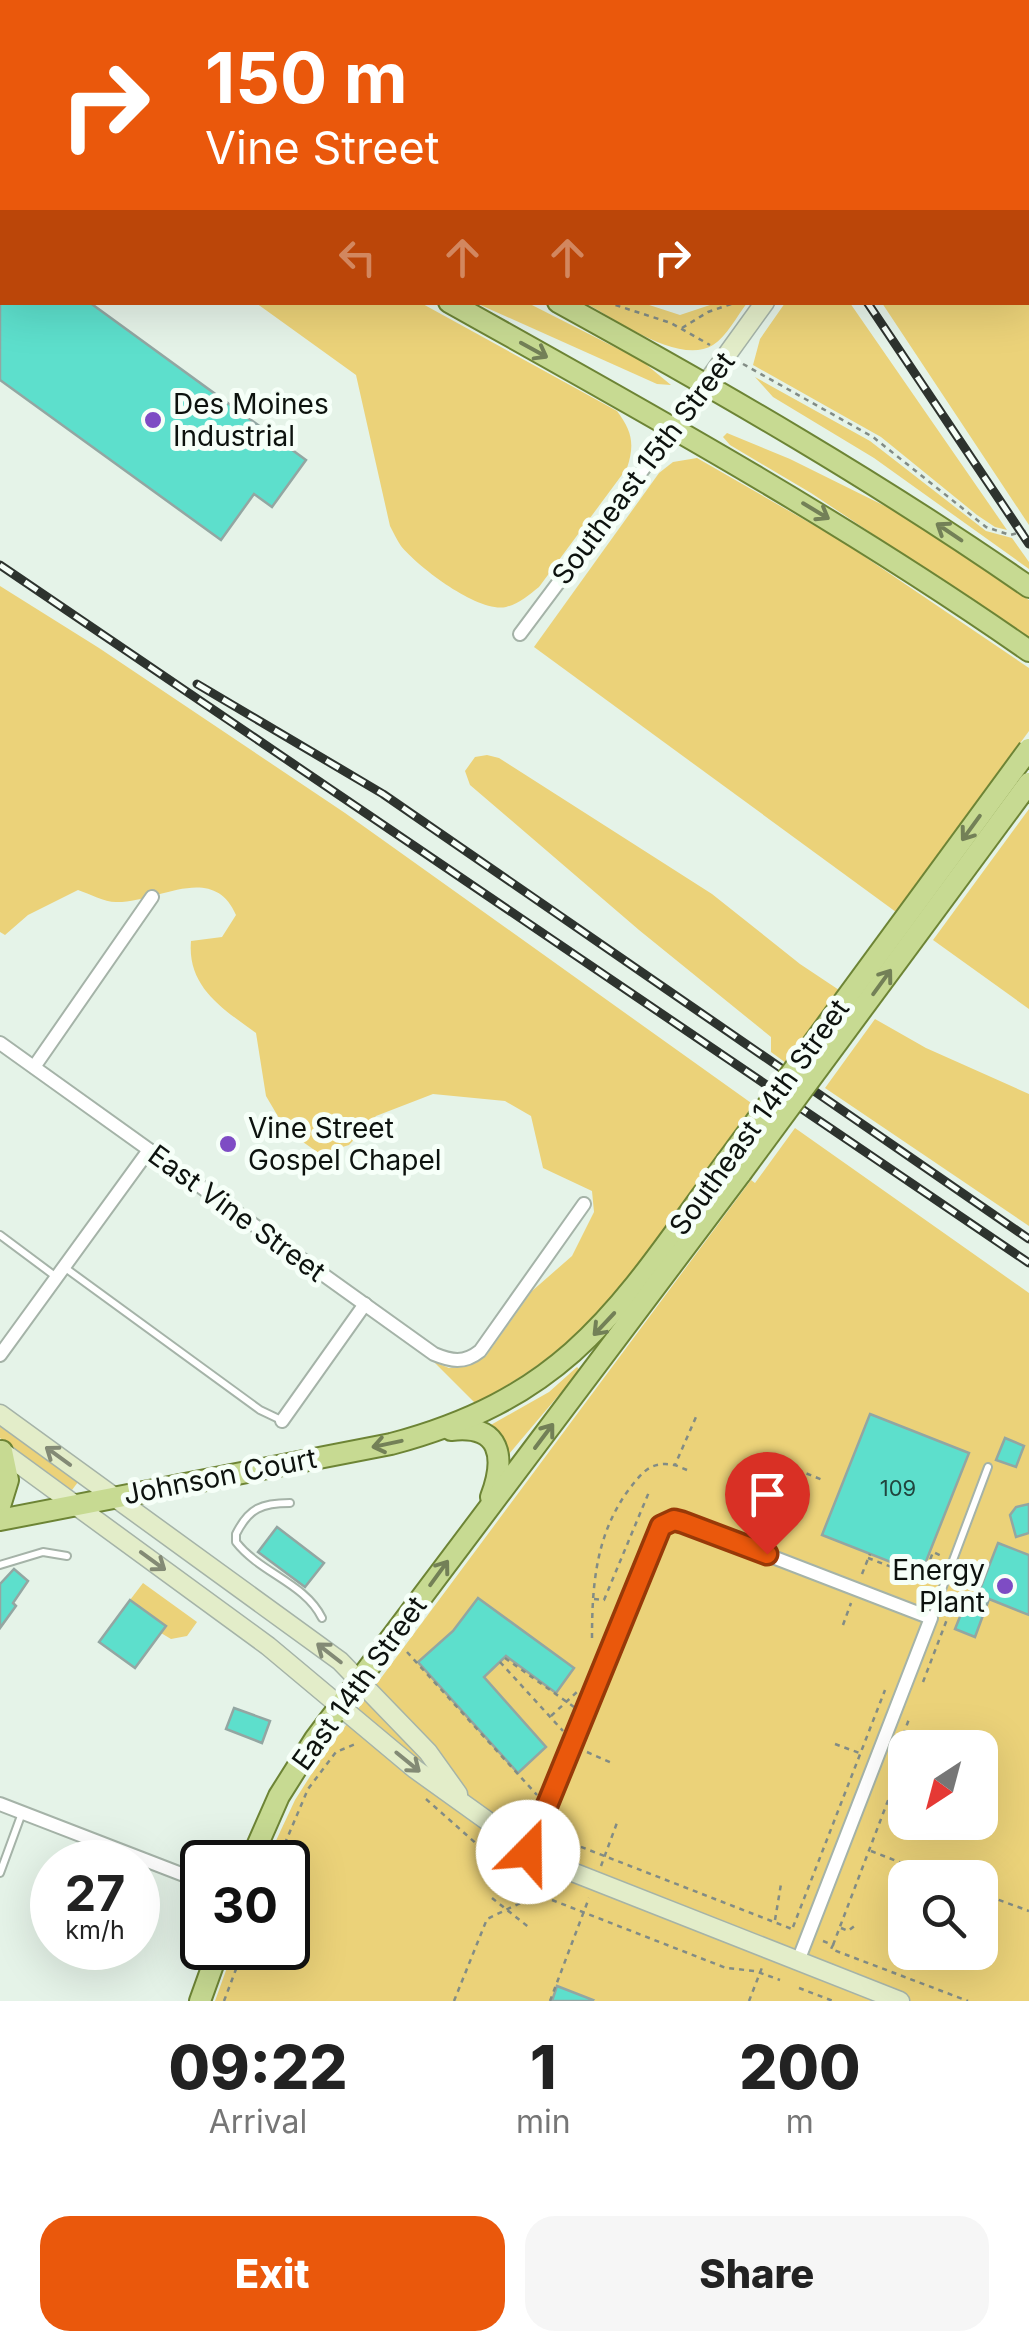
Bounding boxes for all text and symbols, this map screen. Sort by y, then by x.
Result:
text: 150 m [205,35,408,120]
icon: right [40,40,170,170]
text: Vine Street [205,120,439,175]
icon: left [330,230,385,285]
icon: ahead [435,230,490,285]
icon: ahead [540,230,595,285]
icon: right [645,230,700,285]
one-way arrow [519,340,548,360]
street label: Southeast 15th Street [545,345,741,591]
place label: Des Moines Industrial [173,387,329,453]
marker: Des Moines Industrial [142,409,164,431]
one-way arrow [801,501,830,521]
one-way arrow [935,522,963,543]
one-way arrow [961,814,982,841]
one-way arrow [872,969,893,996]
street label: Southeast 14th Street [662,992,856,1242]
place label: Vine Street Gospel Chapel [248,1111,442,1177]
marker: Vine Street Gospel Chapel [217,1133,239,1155]
street label: East Vine Street [142,1137,332,1289]
one-way arrow [593,1311,616,1336]
one-way arrow [534,1423,555,1450]
one-way arrow [372,1435,404,1454]
street label: Johnson Court [121,1441,319,1511]
one-way arrow [44,1446,72,1467]
pin [725,1452,810,1555]
icon: arrive [740,1467,795,1522]
house number: 109 [880,1475,916,1501]
one-way arrow [139,1550,167,1571]
place label: Energy Plant [892,1553,985,1619]
one-way arrow [428,1560,449,1588]
marker: Energy Plant [994,1575,1016,1597]
street label: East 14th Street [285,1589,433,1777]
one-way arrow [316,1643,343,1664]
north arrow [888,1730,998,1840]
map controls [888,1730,998,1970]
one-way arrow [395,1751,421,1773]
position arrow [476,1800,580,1904]
speed limit sign: 30 [180,1840,310,1970]
button: search [888,1860,998,1970]
text: 27 [65,1863,125,1923]
text: km/h [65,1915,125,1945]
text: 09:22 [169,2031,347,2103]
text: 1 [530,2031,557,2103]
text: 200 [739,2031,860,2103]
text: Arrival [209,2102,307,2141]
text: min [516,2102,571,2141]
text: m [786,2102,814,2141]
button: Exit [40,2216,505,2331]
button: Share [525,2216,989,2331]

